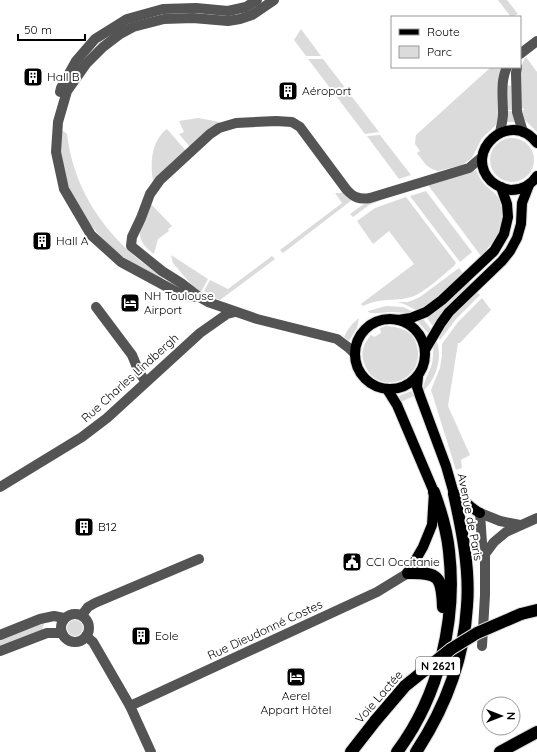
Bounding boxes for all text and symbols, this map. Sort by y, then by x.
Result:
scale bar [18,16,85,42]
legend [391,16,521,68]
text: 50 m [24,22,52,37]
text: Route [427,24,460,39]
text: Parc [427,44,452,59]
building icon: Hall B [22,66,44,88]
place label: Hall B [47,69,80,84]
building icon: Aéroport [277,80,299,102]
place label: Aéroport [302,83,351,98]
building icon: Hall A [31,230,53,252]
place label: Hall A [56,233,89,248]
place label: NH Toulouse Airport [144,288,214,317]
hotel icon: NH Toulouse Airport [119,292,141,314]
street label: Rue Charles Lindbergh [78,330,181,425]
street label: Avenue de Paris [455,472,486,562]
building icon: B12 [73,516,95,538]
place label: B12 [98,519,117,534]
public building icon: CCI Occitanie [341,551,363,573]
place label: CCI Occitanie [366,554,440,569]
street label: Rue Dieudonné Costes [205,596,325,663]
building icon: Eole [130,625,152,647]
place label: Eole [155,628,179,643]
road number: N 2621 [416,657,460,675]
hotel icon: Aerel Appart Hôtel [285,666,307,688]
street label: Voie Lactée [352,667,406,726]
place label: Aerel Appart Hôtel [261,688,331,717]
north arrow [481,696,521,736]
text: N [504,712,518,720]

